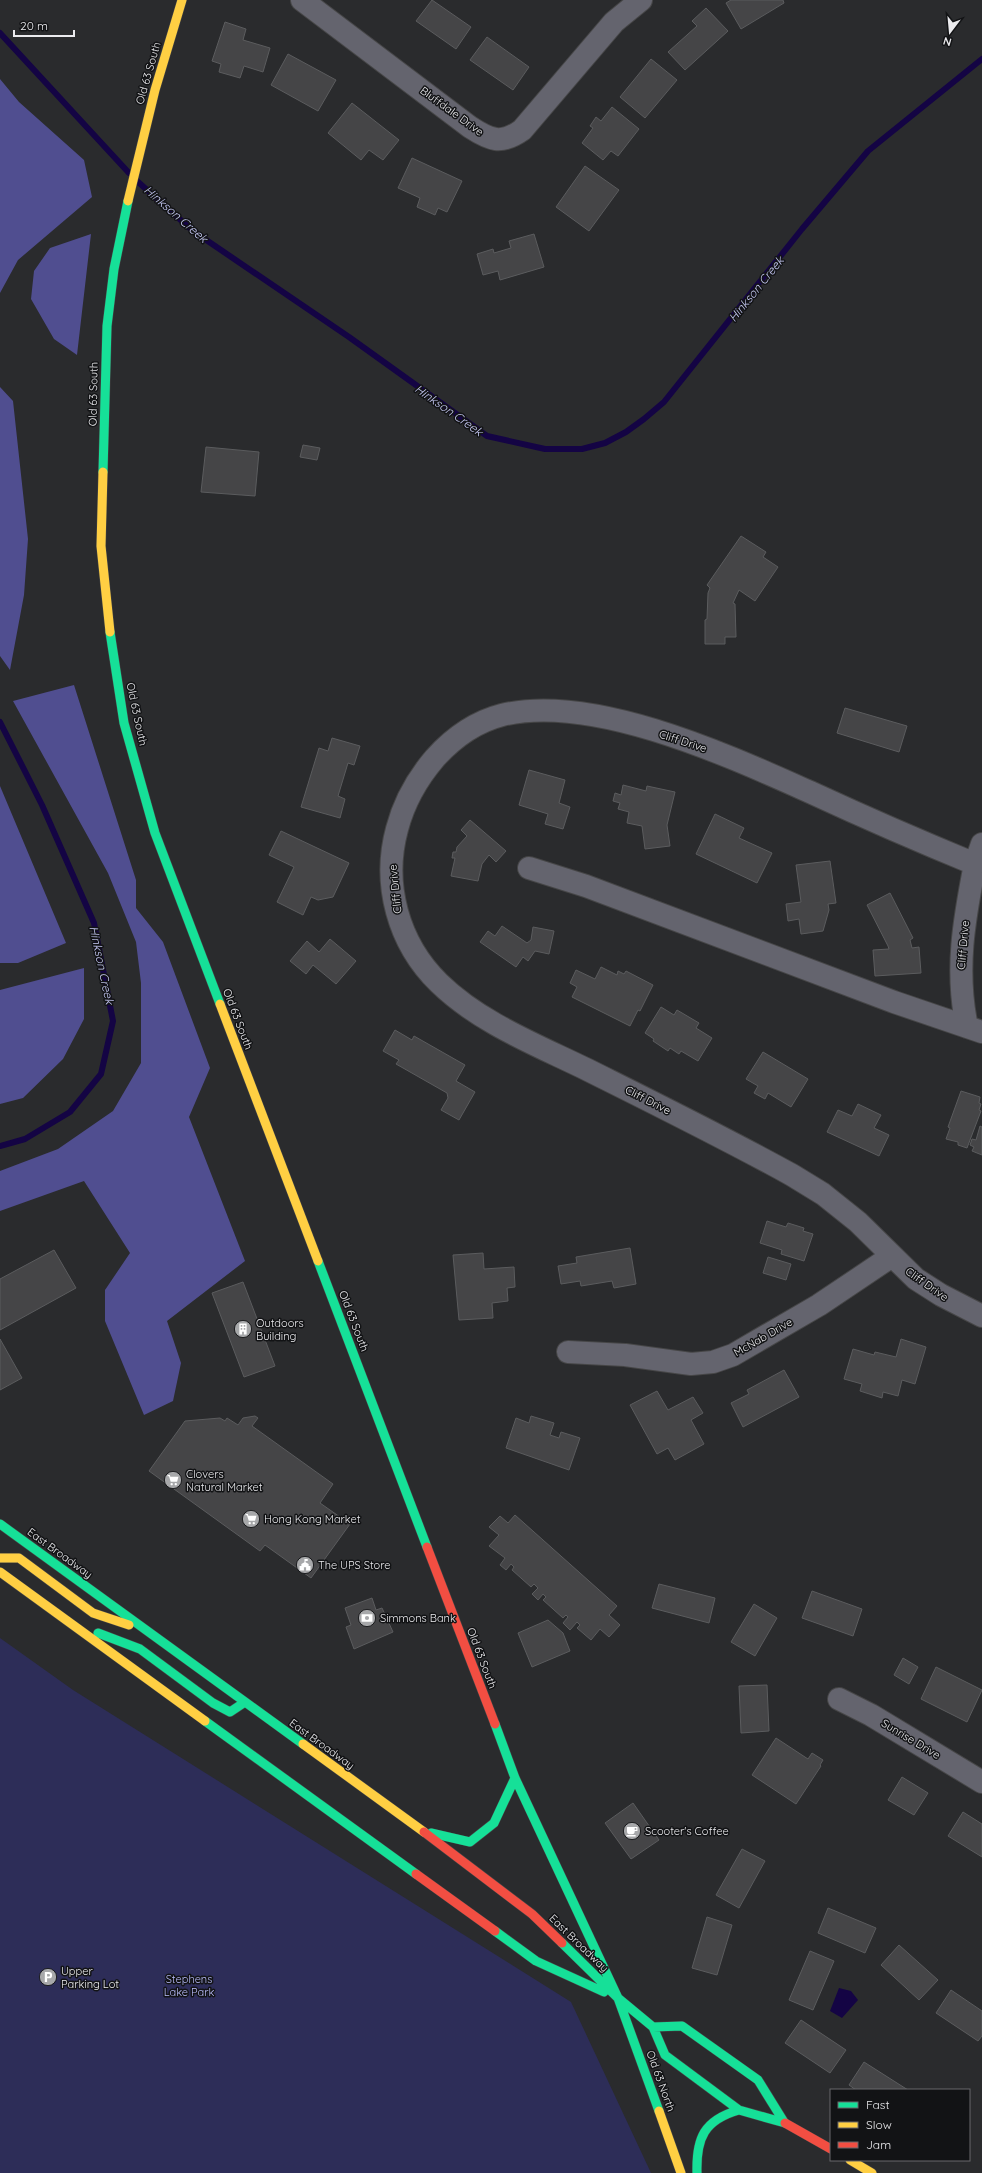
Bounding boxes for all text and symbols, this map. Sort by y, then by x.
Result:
scale bar [14,12,74,38]
north arrow [930,12,970,52]
text: 20 m [20,18,48,33]
text: N [941,34,953,49]
street label: Old 63 South [132,40,164,106]
street label: Bluffdale Drive [417,83,487,139]
water label: Hinkson Creek [141,182,212,247]
water label: Hinkson Creek [725,252,788,325]
street label: Old 63 South [85,362,101,426]
water label: Hinkson Creek [412,381,487,440]
street label: Old 63 South [123,681,151,747]
street label: Cliff Drive [657,727,709,755]
street label: Cliff Drive [385,864,405,914]
street label: Cliff Drive [954,920,972,970]
water label: Hinkson Creek [86,924,118,1007]
street label: Old 63 South [220,986,256,1052]
street label: Cliff Drive [623,1083,673,1117]
street label: Cliff Drive [903,1264,951,1304]
street label: Old 63 South [336,1288,372,1354]
street label: McNab Drive [731,1315,795,1359]
place label: Outdoors Building [256,1316,304,1343]
building icon: Outdoors Building [233,1319,253,1339]
place label: Clovers Natural Market [186,1467,263,1494]
supermarket icon: Clovers Natural Market [163,1470,183,1490]
supermarket icon: Hong Kong Market [241,1509,261,1529]
place label: Hong Kong Market [264,1512,361,1526]
street label: East Broadway [25,1525,95,1581]
public building icon: The UPS Store [295,1555,315,1575]
place label: The UPS Store [318,1558,390,1572]
bank icon: Simmons Bank [357,1608,377,1628]
place label: Simmons Bank [380,1611,456,1625]
street label: Old 63 South [464,1625,500,1691]
street label: East Broadway [287,1716,357,1772]
street label: Sunrise Drive [879,1716,943,1762]
cafe icon: Scooter's Coffee [622,1821,642,1841]
place label: Scooter's Coffee [645,1824,729,1838]
street label: East Broadway [546,1911,612,1975]
place label: Upper Parking Lot [61,1964,119,1991]
parking icon: Upper Parking Lot [38,1967,58,1987]
park label: Stephens Lake Park [164,1972,214,1999]
street label: Old 63 North [643,2048,679,2114]
legend [830,2089,970,2161]
text: Fast [866,2097,890,2112]
text: Slow [866,2117,892,2132]
text: Jam [866,2137,891,2152]

